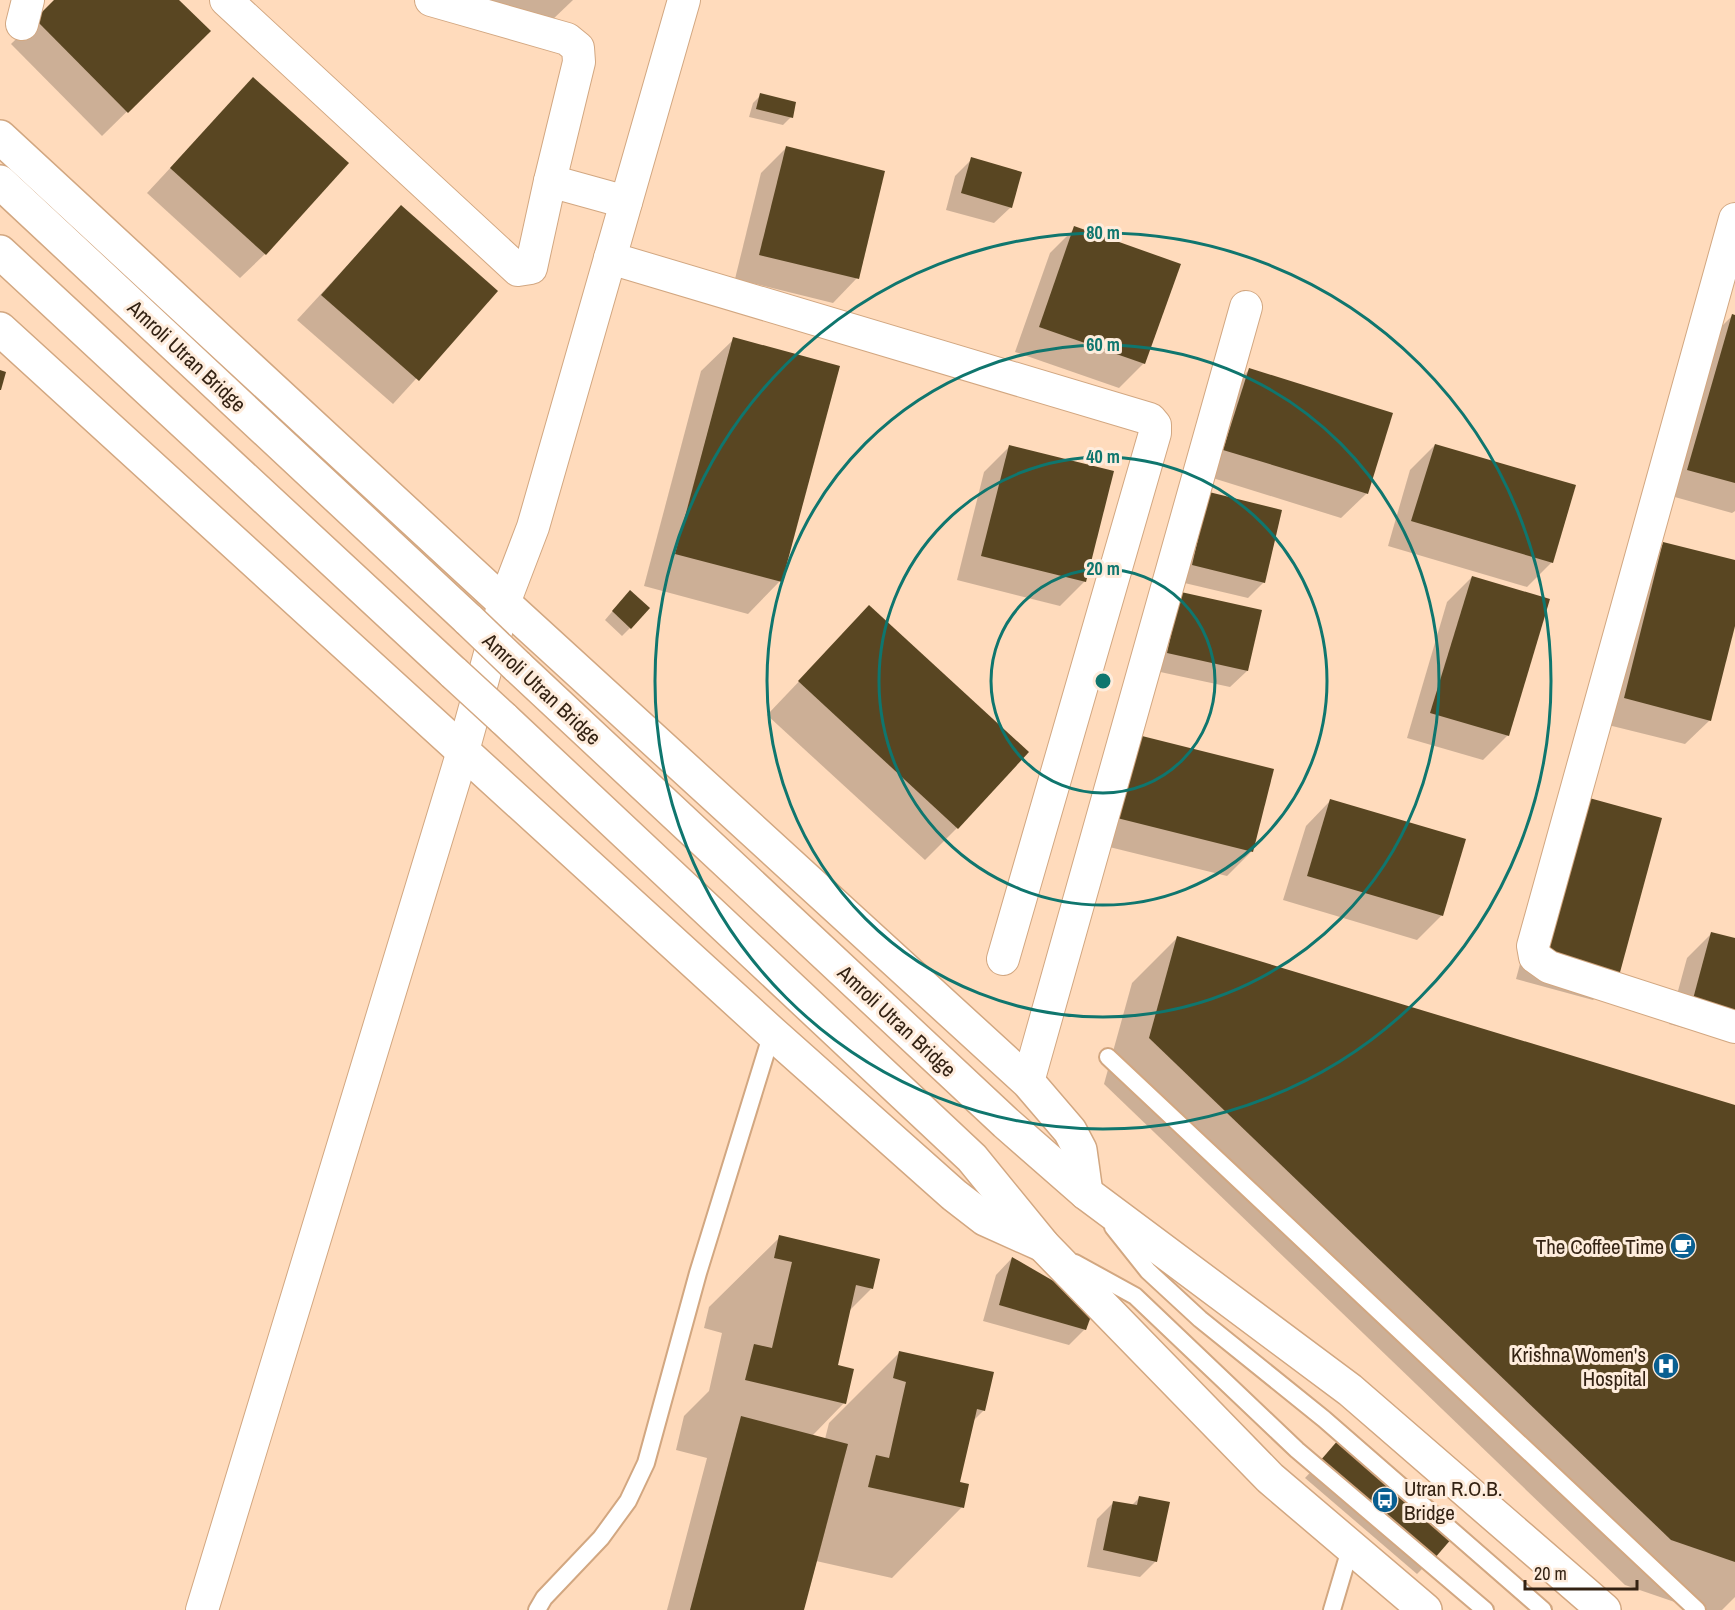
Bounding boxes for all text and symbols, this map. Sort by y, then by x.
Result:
text: 80 m [1086,220,1120,245]
street label: Amroli Utran Bridge [121,293,253,418]
text: 60 m [1086,332,1120,357]
text: 40 m [1086,444,1120,469]
text: 20 m [1086,556,1120,581]
street label: Amroli Utran Bridge [476,626,608,751]
centre of rings [1093,671,1113,691]
street label: Amroli Utran Bridge [831,958,963,1083]
cafe icon: The Coffee Time [1668,1231,1698,1261]
place label: The Coffee Time [1536,1232,1664,1261]
place label: Krishna Women's Hospital [1511,1340,1646,1393]
hospital icon: Krishna Women's Hospital [1651,1351,1681,1381]
place label: Utran R.O.B. Bridge [1404,1474,1503,1527]
bus stop icon: Utran R.O.B. Bridge [1370,1485,1400,1515]
scale bar [1525,1553,1638,1591]
text: 20 m [1534,1561,1567,1586]

